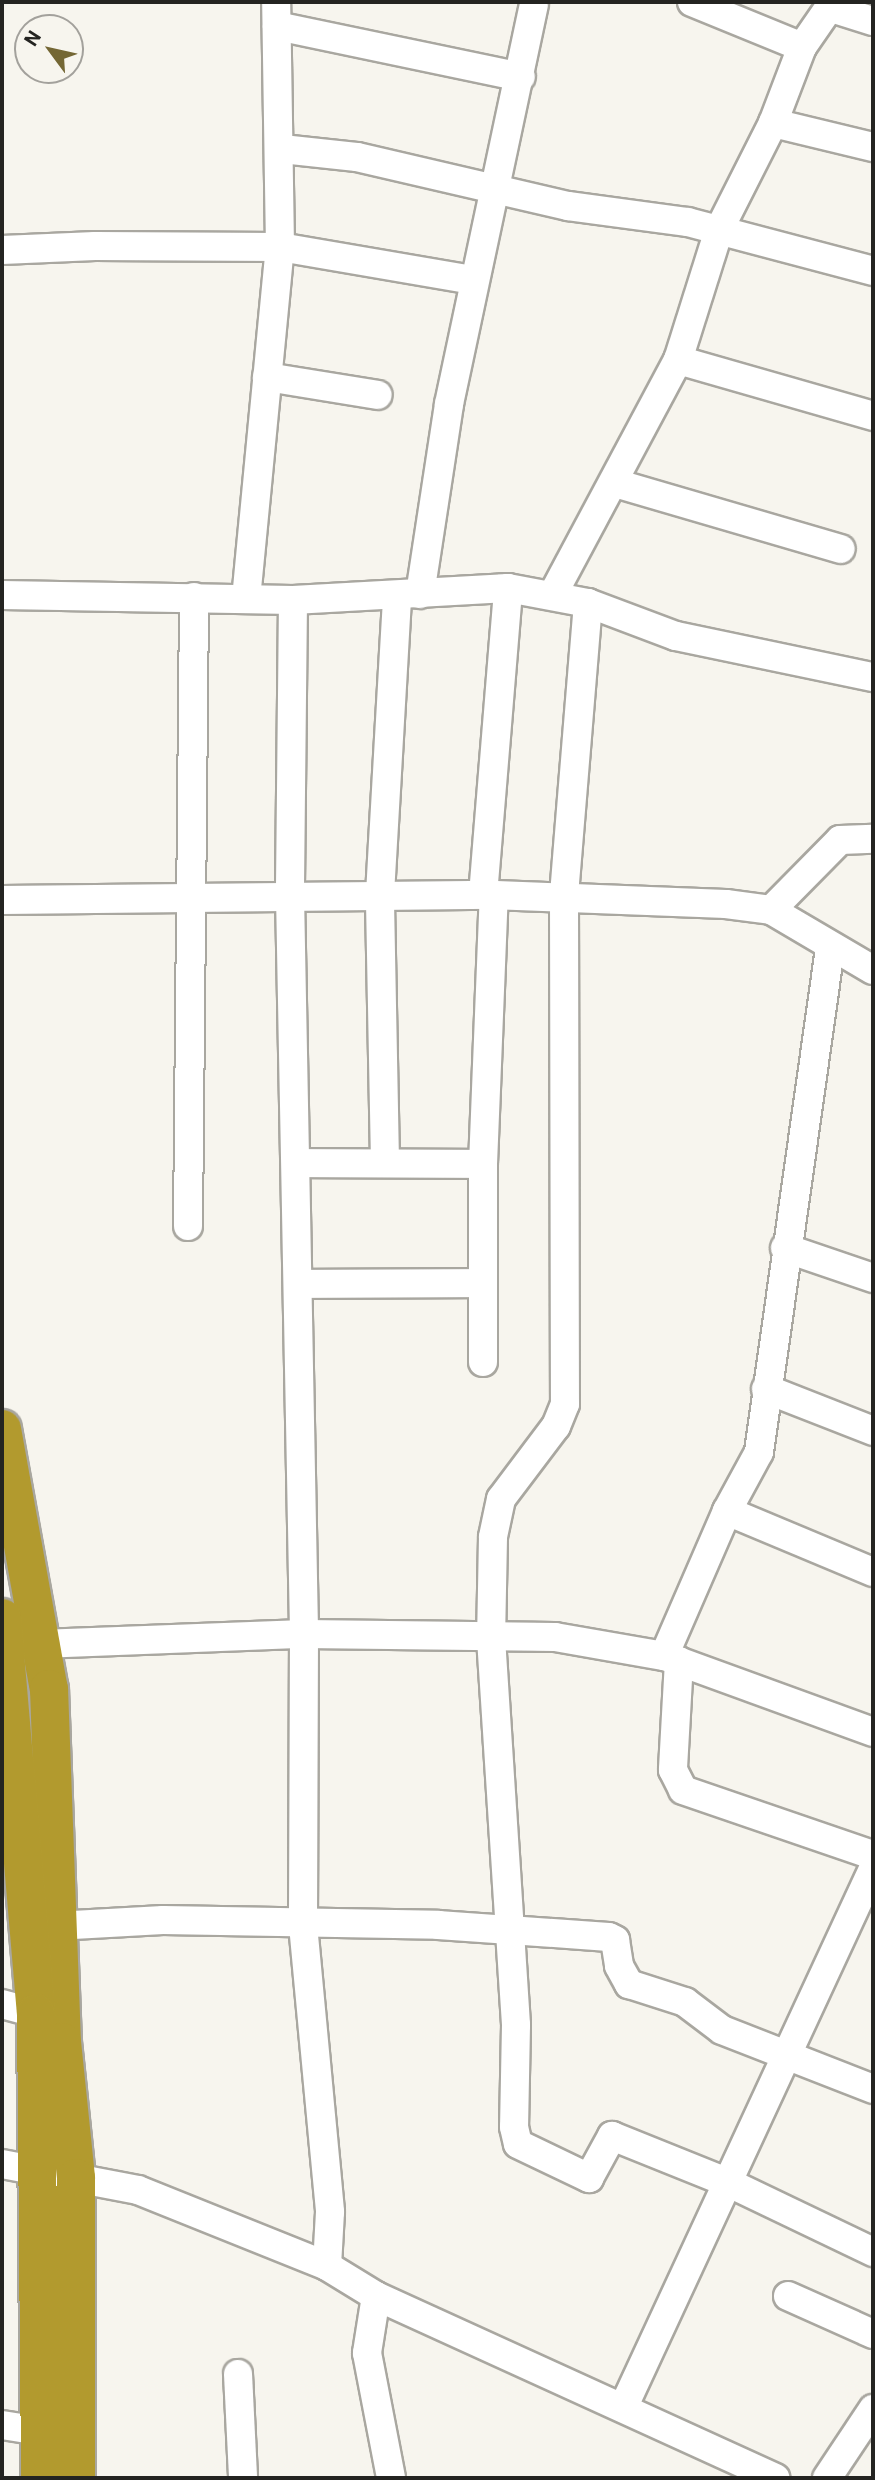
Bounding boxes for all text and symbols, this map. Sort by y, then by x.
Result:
north arrow [14,14,84,84]
text: N [19,26,46,50]

